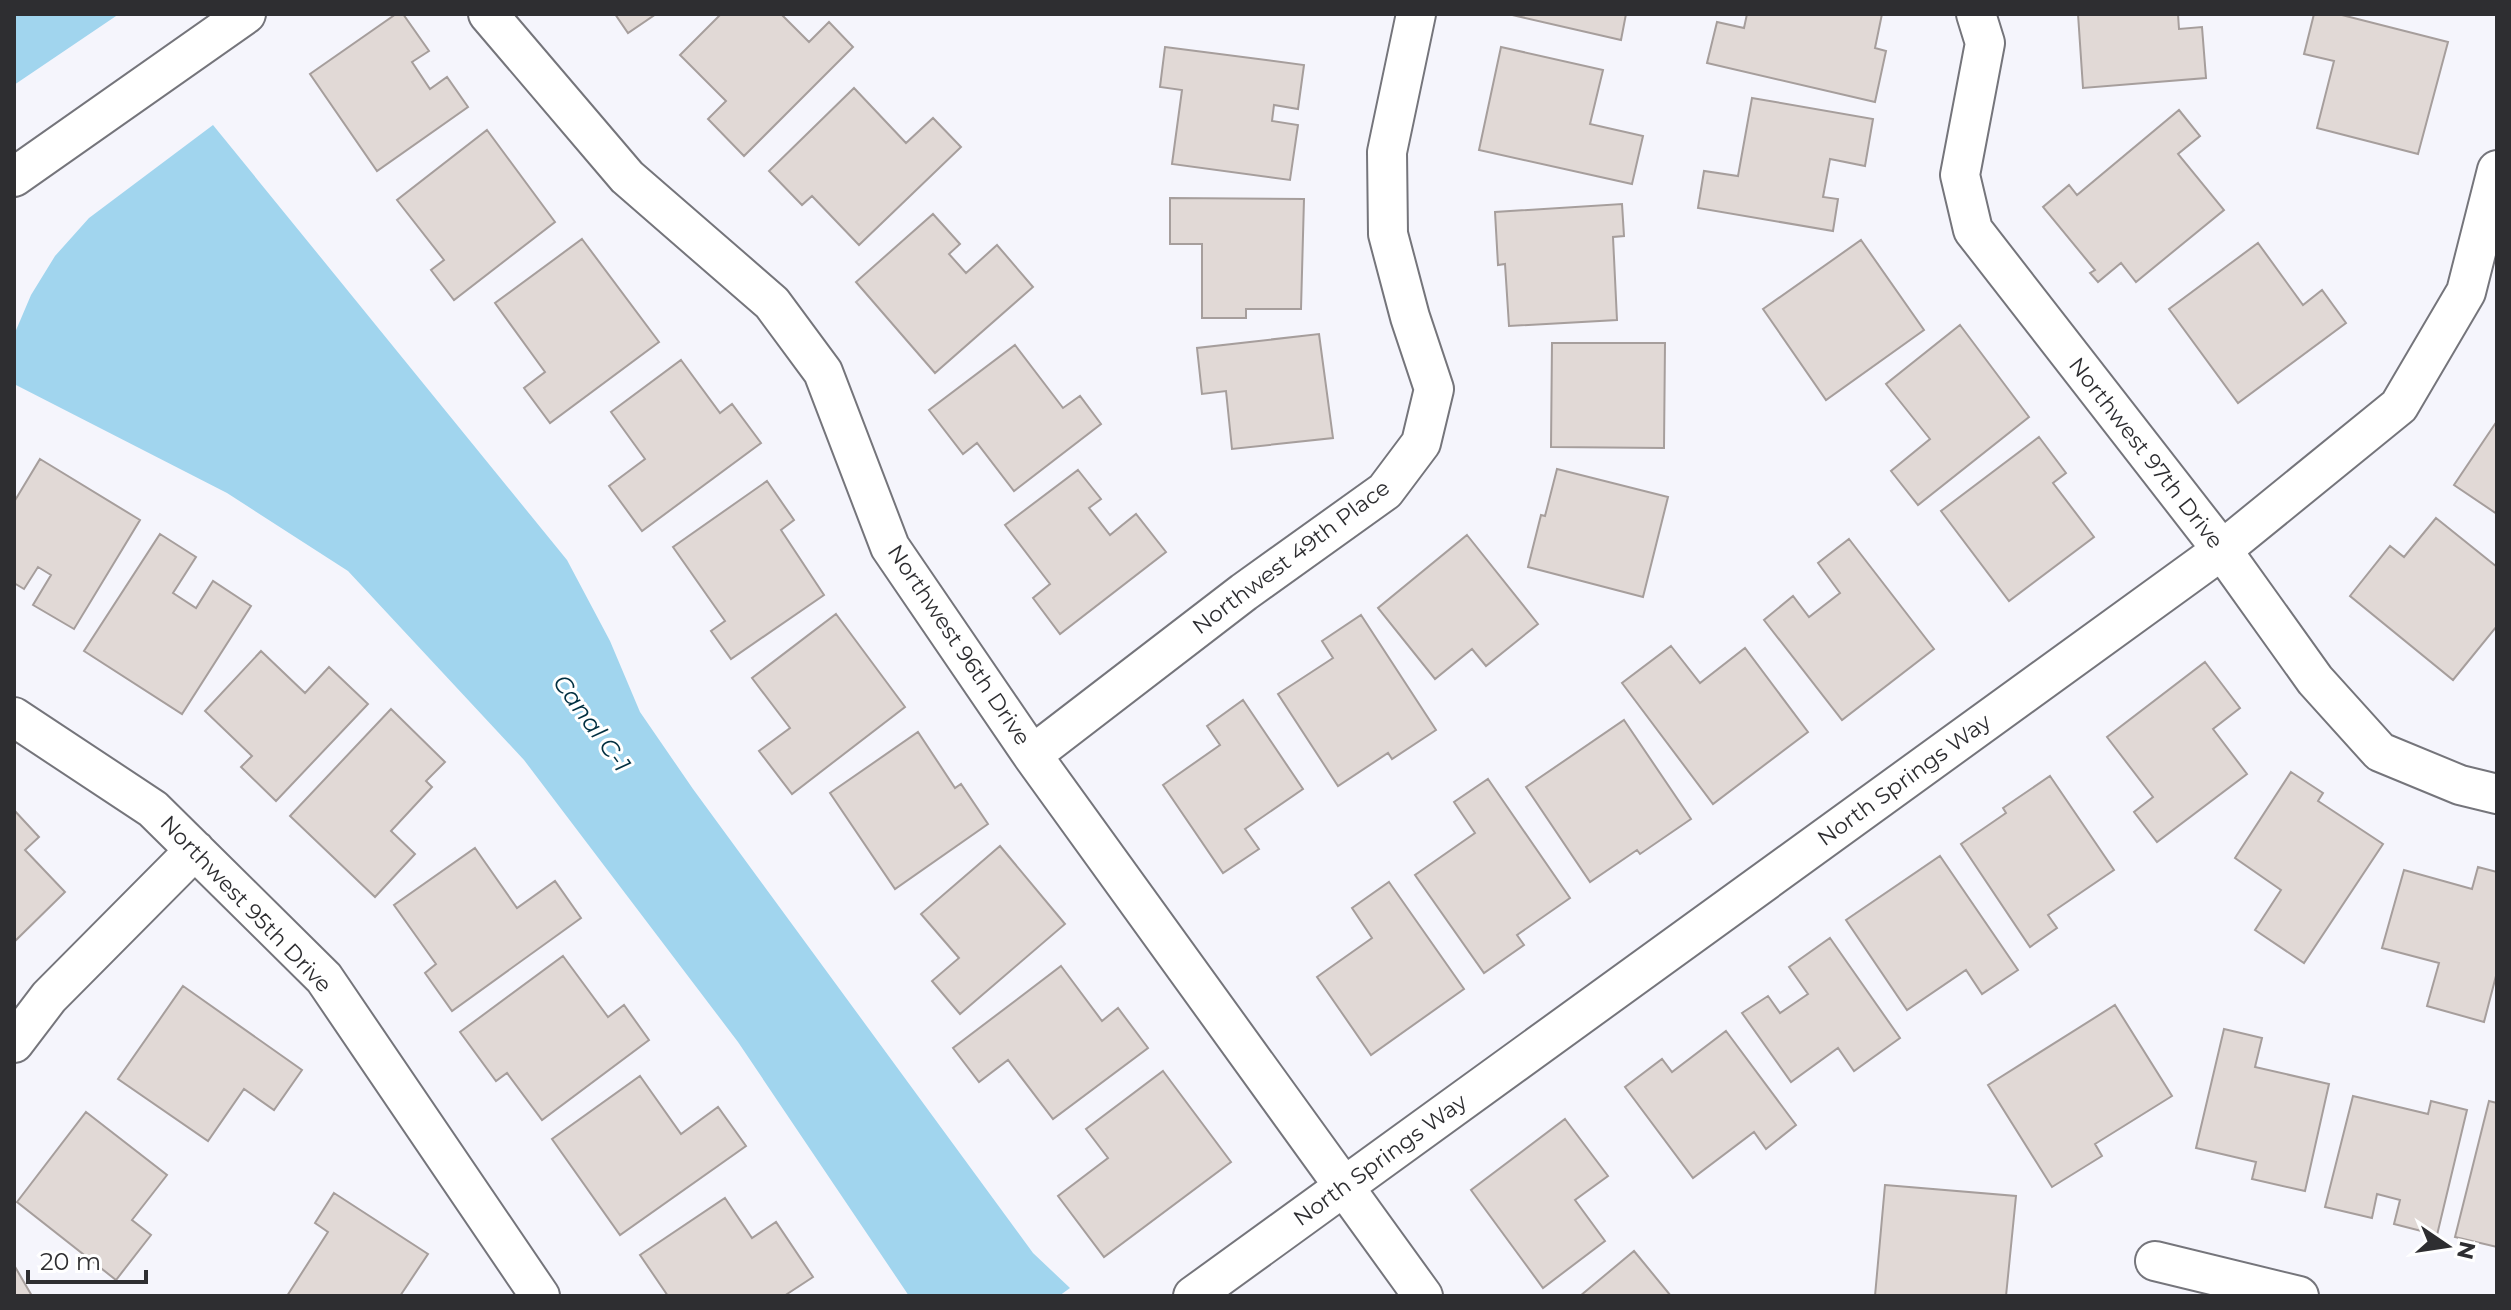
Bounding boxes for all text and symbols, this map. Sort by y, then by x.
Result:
street label: Northwest 97th Drive [2063,352,2229,554]
street label: Northwest 49th Place [1187,474,1395,640]
street label: Northwest 96th Drive [882,540,1036,750]
water label: Canal C-1 [547,669,637,777]
street label: North Springs Way [1812,708,1996,852]
street label: Northwest 95th Drive [155,810,337,998]
street label: North Springs Way [1288,1088,1472,1232]
north arrow [2407,1206,2487,1286]
scale bar [28,1234,146,1284]
text: N [2451,1239,2481,1262]
text: 20 m [40,1247,101,1276]

